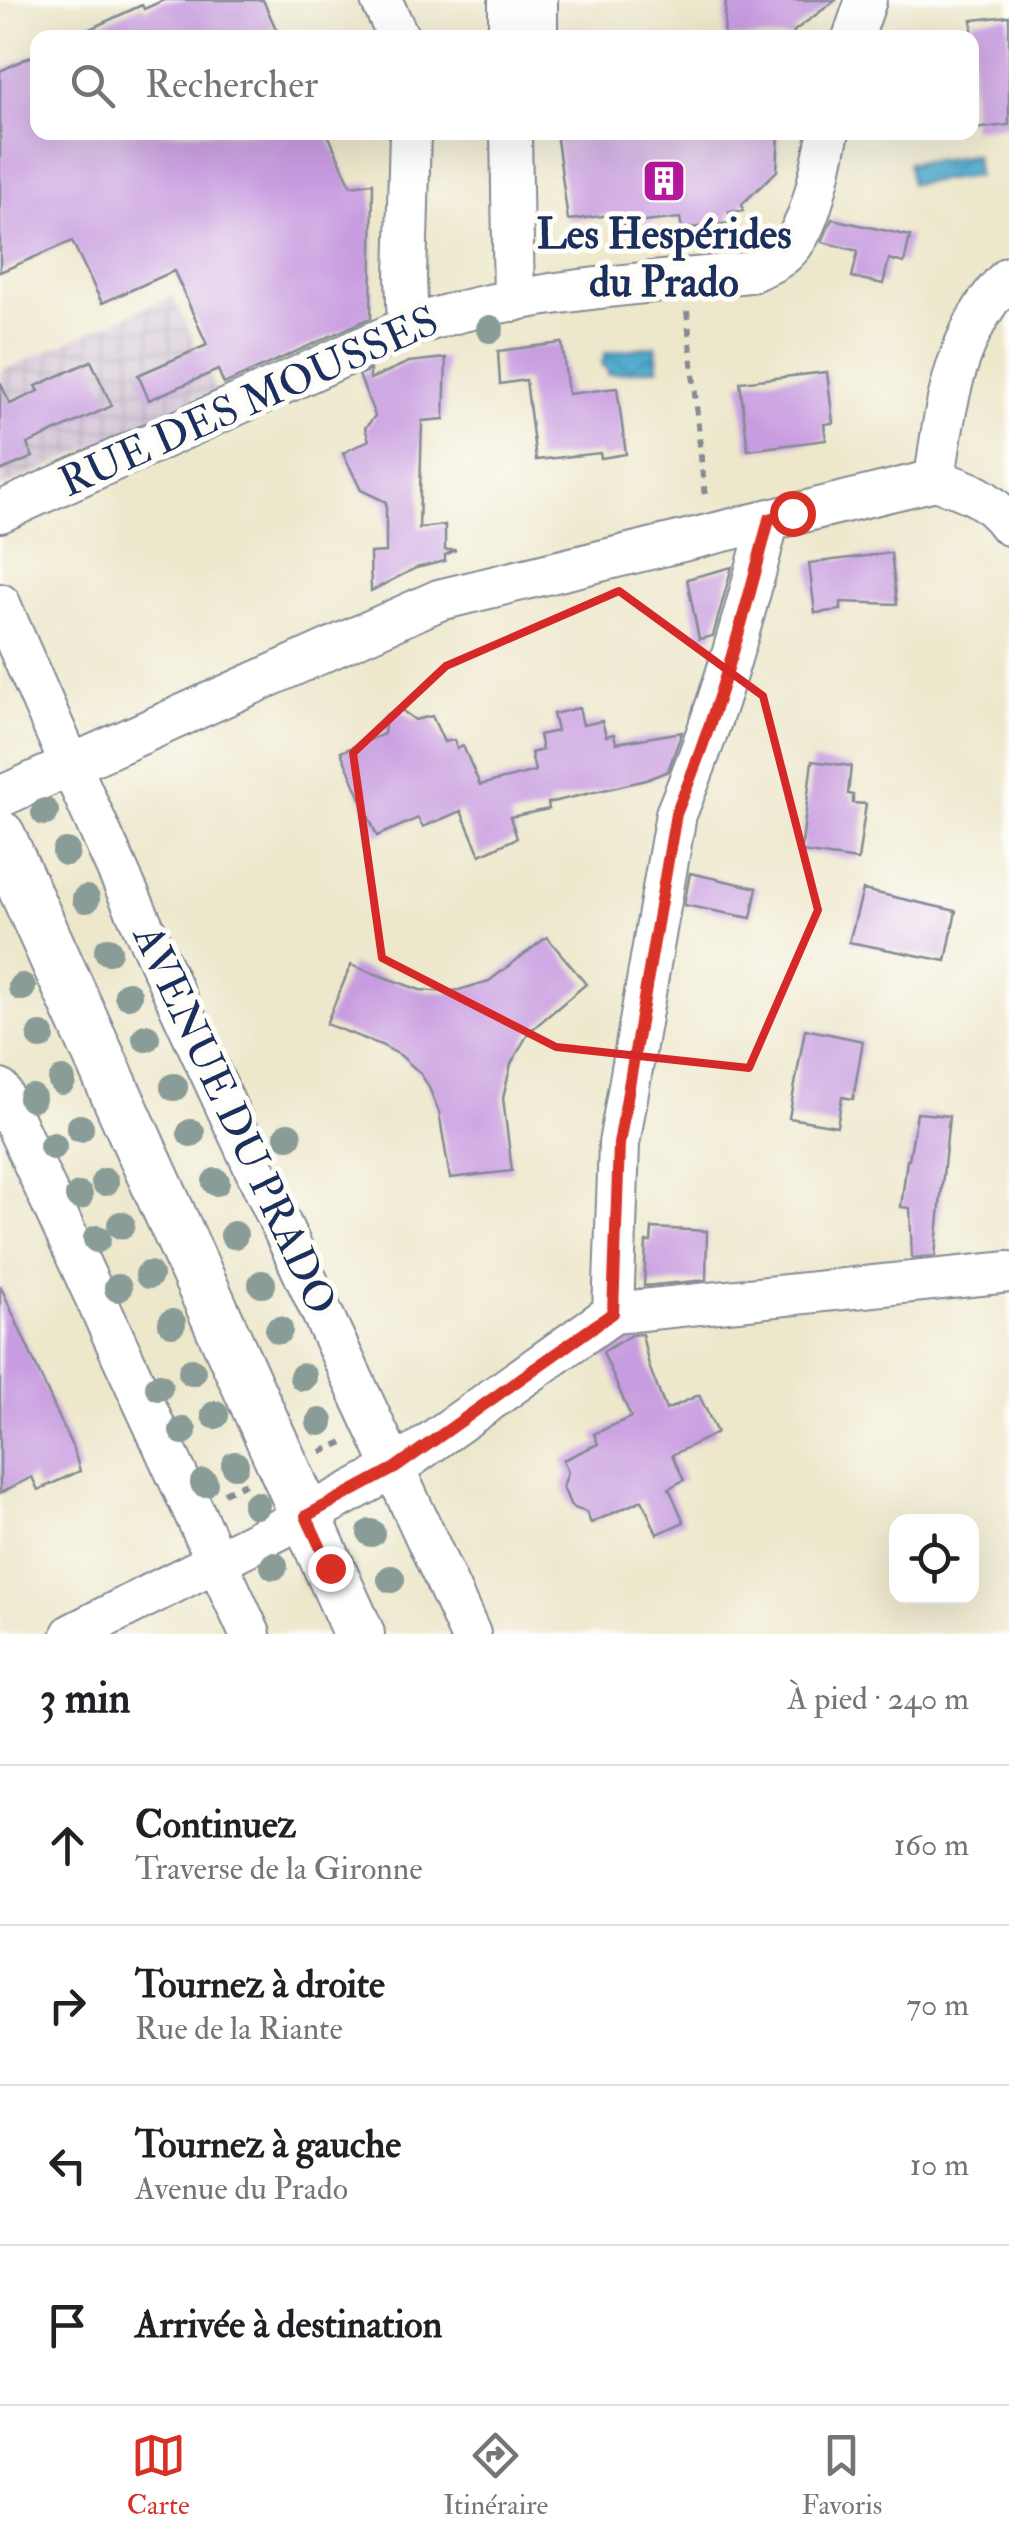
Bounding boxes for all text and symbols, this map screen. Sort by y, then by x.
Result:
search box [30,30,979,140]
icon: search [65,58,120,113]
text: Rechercher [145,61,318,109]
building icon: Les Hespérides du Prado [641,158,687,204]
place label: Les Hespérides du Prado [536,209,792,309]
street label: RUE DES MOUSSES [52,295,446,509]
route start [770,491,816,537]
street label: AVENUE DU PRADO [121,916,347,1323]
map controls [889,1514,979,1604]
button: locate [889,1514,979,1604]
route end [308,1546,354,1592]
text: 3 min [40,1673,130,1725]
text: À pied · 240 m [787,1679,969,1719]
text: Continuez [135,1801,296,1849]
icon: ahead [40,1818,95,1873]
text: 160 m [894,1825,969,1865]
text: Traverse de la Gironne [135,1849,423,1889]
text: Tournez à droite [135,1961,385,2009]
icon: right [40,1978,95,2033]
text: 70 m [906,1985,969,2025]
text: Rue de la Riante [135,2009,343,2049]
text: Tournez à gauche [135,2121,401,2169]
icon: left [40,2138,95,2193]
text: 10 m [910,2145,969,2185]
text: Avenue du Prado [135,2169,348,2209]
icon: arrive [40,2298,95,2353]
text: Arrivée à destination [135,2301,442,2349]
tab: Carte [127,2428,190,2523]
tab: Itinéraire [443,2428,548,2523]
tab: Favoris [802,2428,882,2523]

